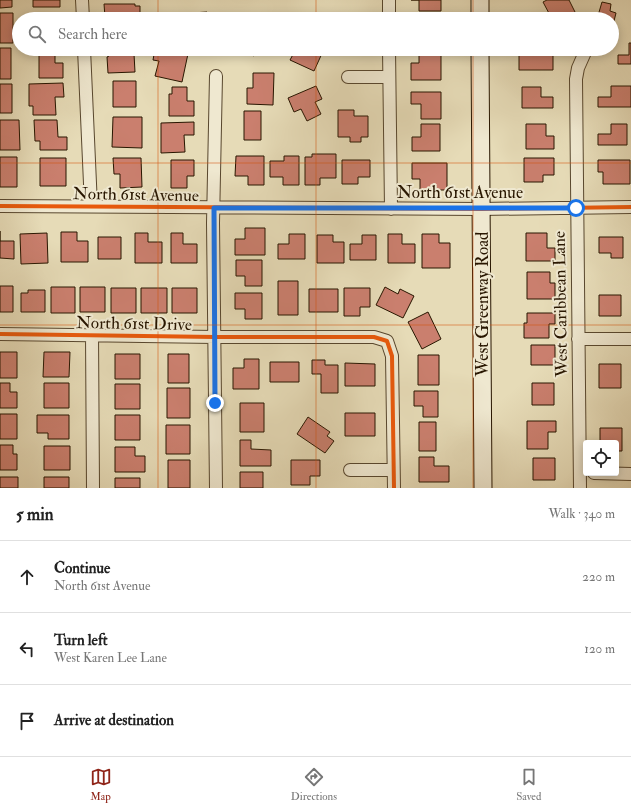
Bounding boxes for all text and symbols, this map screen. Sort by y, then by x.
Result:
search box [12,12,619,56]
icon: search [26,23,48,45]
text: Search here [58,25,127,44]
street label: North 61st Avenue [397,182,523,203]
street label: North 61st Avenue [73,183,199,206]
route start [567,199,585,217]
street label: West Greenway Road [472,231,494,377]
street label: West Caribbean Lane [549,231,572,378]
street label: North 61st Drive [76,312,192,335]
route end [206,394,224,412]
map controls [583,440,619,476]
button: locate [583,440,619,476]
text: 5 min [16,504,54,525]
text: Walk · 340 m [549,506,615,522]
text: Continue [54,559,110,578]
icon: ahead [16,566,38,588]
text: 220 m [582,569,615,585]
text: North 61st Avenue [54,578,150,594]
text: Turn left [54,631,108,650]
icon: left [16,638,38,660]
text: 120 m [584,641,615,657]
text: West Karen Lee Lane [54,650,167,666]
icon: arrive [16,710,38,732]
text: Arrive at destination [54,711,174,730]
tab: Map [90,766,112,803]
tab: Directions [291,766,337,803]
tab: Saved [516,766,541,803]

